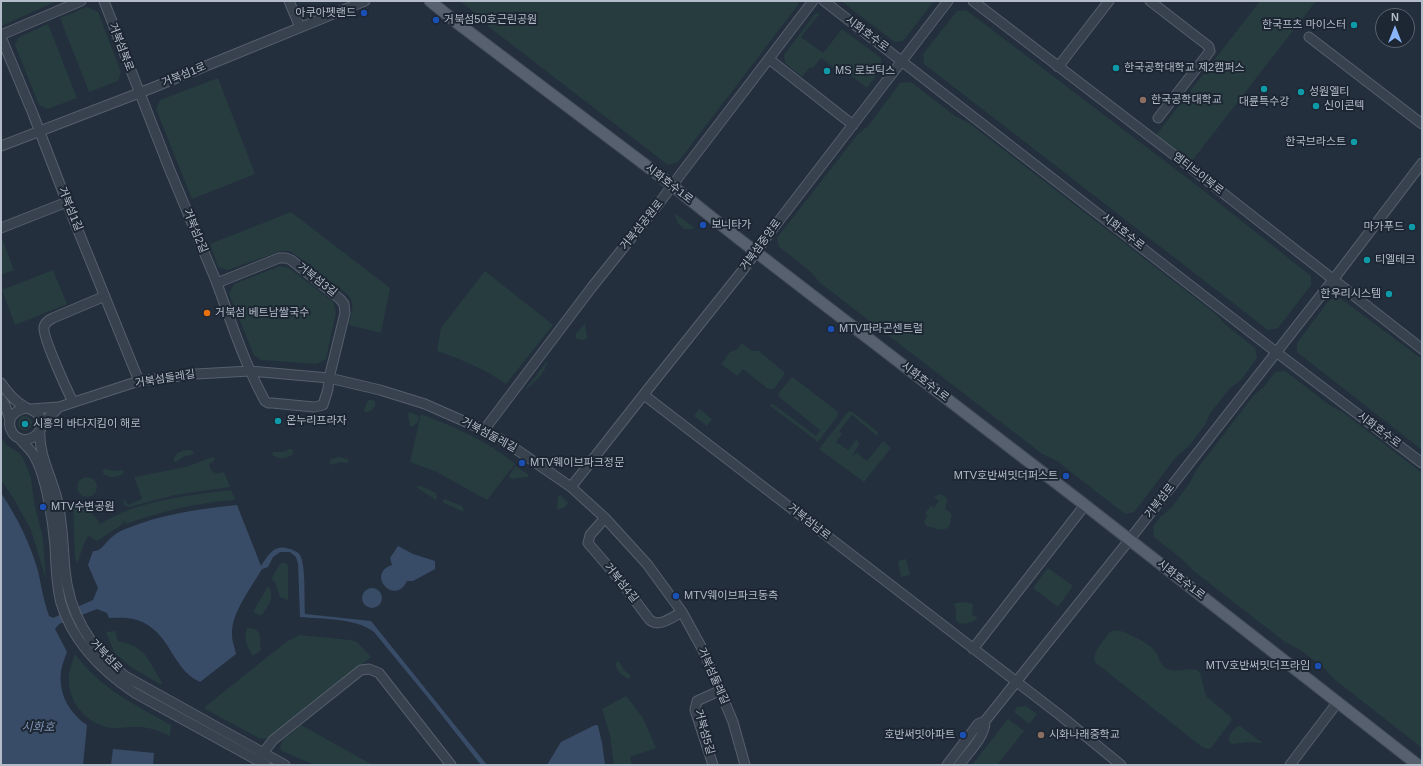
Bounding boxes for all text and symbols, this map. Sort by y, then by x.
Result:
place label: 아쿠아펫랜드 [295,6,356,20]
marker: 아쿠아펫랜드 [359,8,369,18]
north arrow [1375,8,1415,48]
text: N [1391,11,1399,23]
place label: 거북섬50호근린공원 [444,13,537,27]
street label: 시화호수로 [843,14,891,54]
marker: 거북섬50호근린공원 [431,15,441,25]
place label: 한국프츠 마이스터 [1262,18,1346,32]
marker: 한국프츠 마이스터 [1349,20,1359,30]
street label: 거북섬북로 [106,21,136,73]
street label: 거북섬1로 [160,60,208,90]
place label: 한국공학대학교 제2캠퍼스 [1124,61,1244,75]
marker: 한국공학대학교 제2캠퍼스 [1111,63,1121,73]
place label: MS 로보틱스 [835,64,895,78]
marker: MS 로보틱스 [822,66,832,76]
marker: 대륜특수강 [1259,84,1269,94]
place label: 성원엘티 [1309,85,1349,99]
marker: 성원엘티 [1296,87,1306,97]
place label: 한국공학대학교 [1151,93,1222,107]
marker: 한국공학대학교 [1138,95,1148,105]
place label: 대륜특수강 [1239,95,1289,109]
place label: 신이콘텍 [1324,99,1364,113]
marker: 신이콘텍 [1311,101,1321,111]
place label: 한국브라스트 [1285,135,1346,149]
marker: 한국브라스트 [1349,137,1359,147]
street label: 엠티브이북로 [1170,150,1226,198]
street label: 시화호수1로 [643,161,695,207]
street label: 거북섬1길 [55,185,85,233]
street label: 거북섬공원로 [618,197,666,253]
street label: 거북섬2길 [180,207,210,255]
street label: 시화호수로 [1099,211,1147,253]
street label: 거북섬중앙로 [738,217,784,273]
place label: 보니타가 [711,218,751,232]
marker: 보니타가 [698,220,708,230]
place label: 마가푸드 [1364,220,1404,234]
marker: 마가푸드 [1407,222,1417,232]
place label: 티엘테크 [1375,253,1415,267]
marker: 티엘테크 [1362,255,1372,265]
street label: 거북섬3길 [295,260,339,300]
place label: 한우리시스템 [1320,287,1381,301]
marker: 한우리시스템 [1384,289,1394,299]
place label: 거북섬 베트남쌀국수 [215,306,309,320]
marker: 거북섬 베트남쌀국수 [202,308,212,318]
place label: MTV파라곤센트럴 [839,322,923,336]
marker: MTV파라곤센트럴 [826,324,836,334]
street label: 시화호수1로 [899,359,951,405]
street label: 거북섬둘레길 [134,368,196,390]
street label: 시화호수로 [1355,410,1403,450]
place label: 온누리프라자 [286,414,347,428]
street label: 거북섬둘레길 [459,415,519,455]
marker: 온누리프라자 [273,416,283,426]
place label: 시흥의 바다지킴이 해로 [33,417,140,431]
marker: 시흥의 바다지킴이 해로 [20,419,30,429]
place label: MTV웨이브파크정문 [530,456,624,470]
marker: MTV웨이브파크정문 [517,458,527,468]
place label: MTV호반써밋더퍼스트 [954,469,1058,483]
marker: MTV호반써밋더퍼스트 [1061,471,1071,481]
street label: 거북섬로 [1142,481,1178,521]
place label: MTV수변공원 [51,500,115,514]
street label: 거북섬남로 [785,501,833,543]
marker: MTV수변공원 [38,502,48,512]
street label: 시화호수1로 [1155,557,1207,603]
street label: 거북섬4길 [601,561,641,605]
place label: MTV웨이브파크동측 [684,589,778,603]
marker: MTV웨이브파크동측 [671,591,681,601]
street label: 거북섬로 [87,637,125,675]
street label: 거북섬둘레길 [695,646,731,706]
place label: MTV호반써밋더프라임 [1206,659,1310,673]
marker: MTV호반써밋더프라임 [1313,661,1323,671]
street label: 거북섬5길 [691,708,717,756]
water label: 시화호 [21,721,55,735]
place label: 호반써밋아파트 [884,728,955,742]
place label: 시화나래중학교 [1049,728,1120,742]
marker: 호반써밋아파트 [958,730,968,740]
marker: 시화나래중학교 [1036,730,1046,740]

